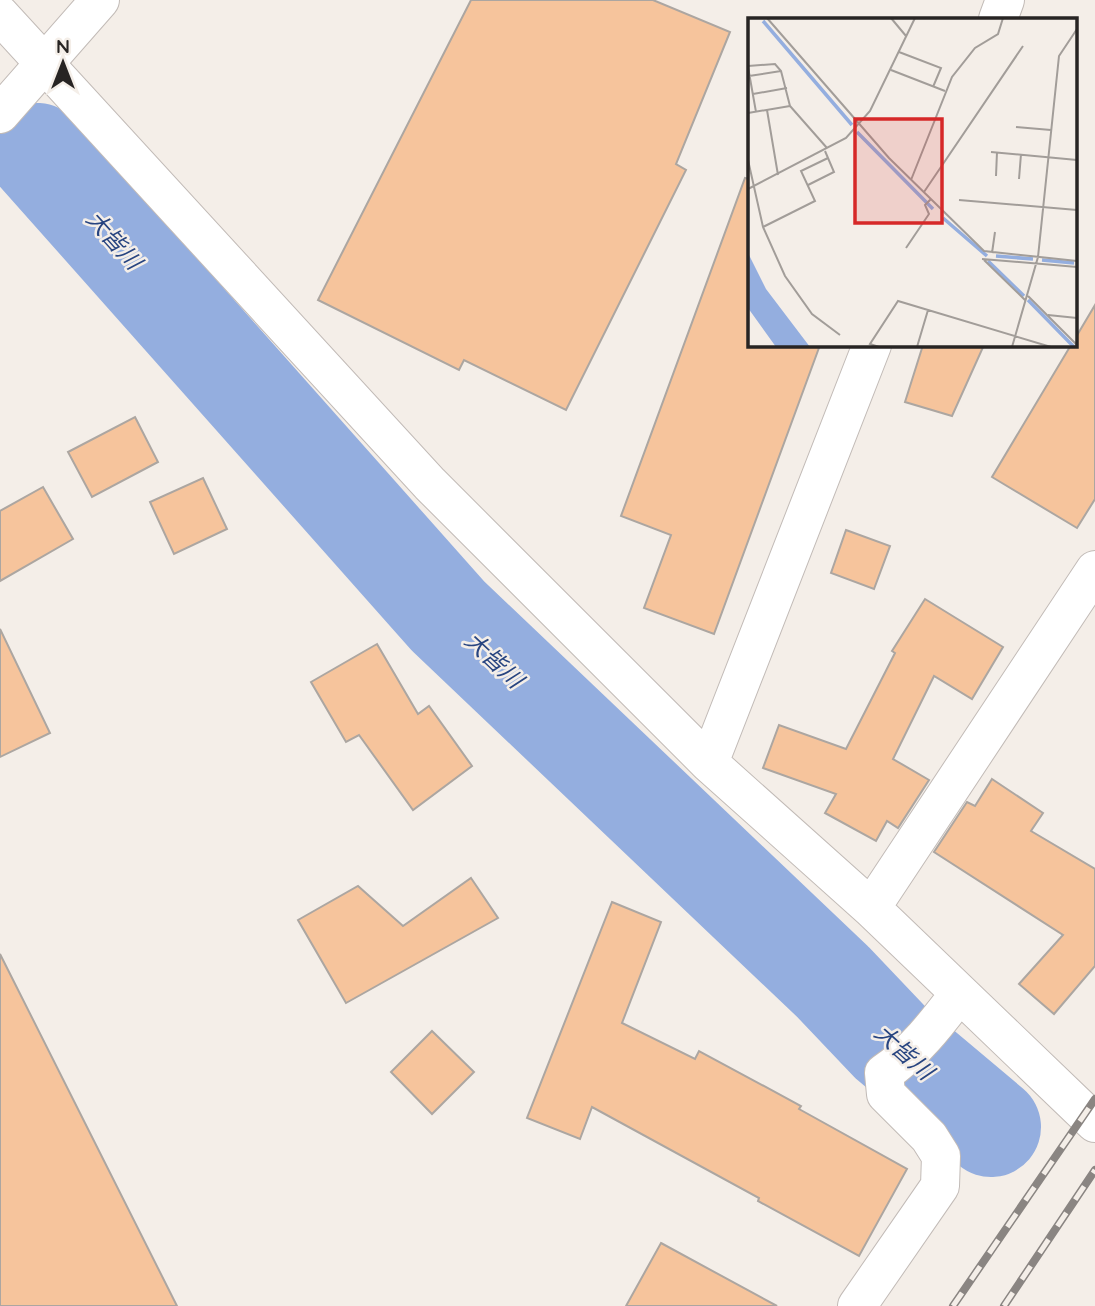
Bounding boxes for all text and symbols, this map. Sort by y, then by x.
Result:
inset map [748,18,1078,346]
north arrow [28,28,98,98]
text: N [56,34,70,58]
water label: 大皆川 [81,204,150,277]
water label: 大皆川 [459,626,532,696]
water label: 大皆川 [869,1018,942,1087]

